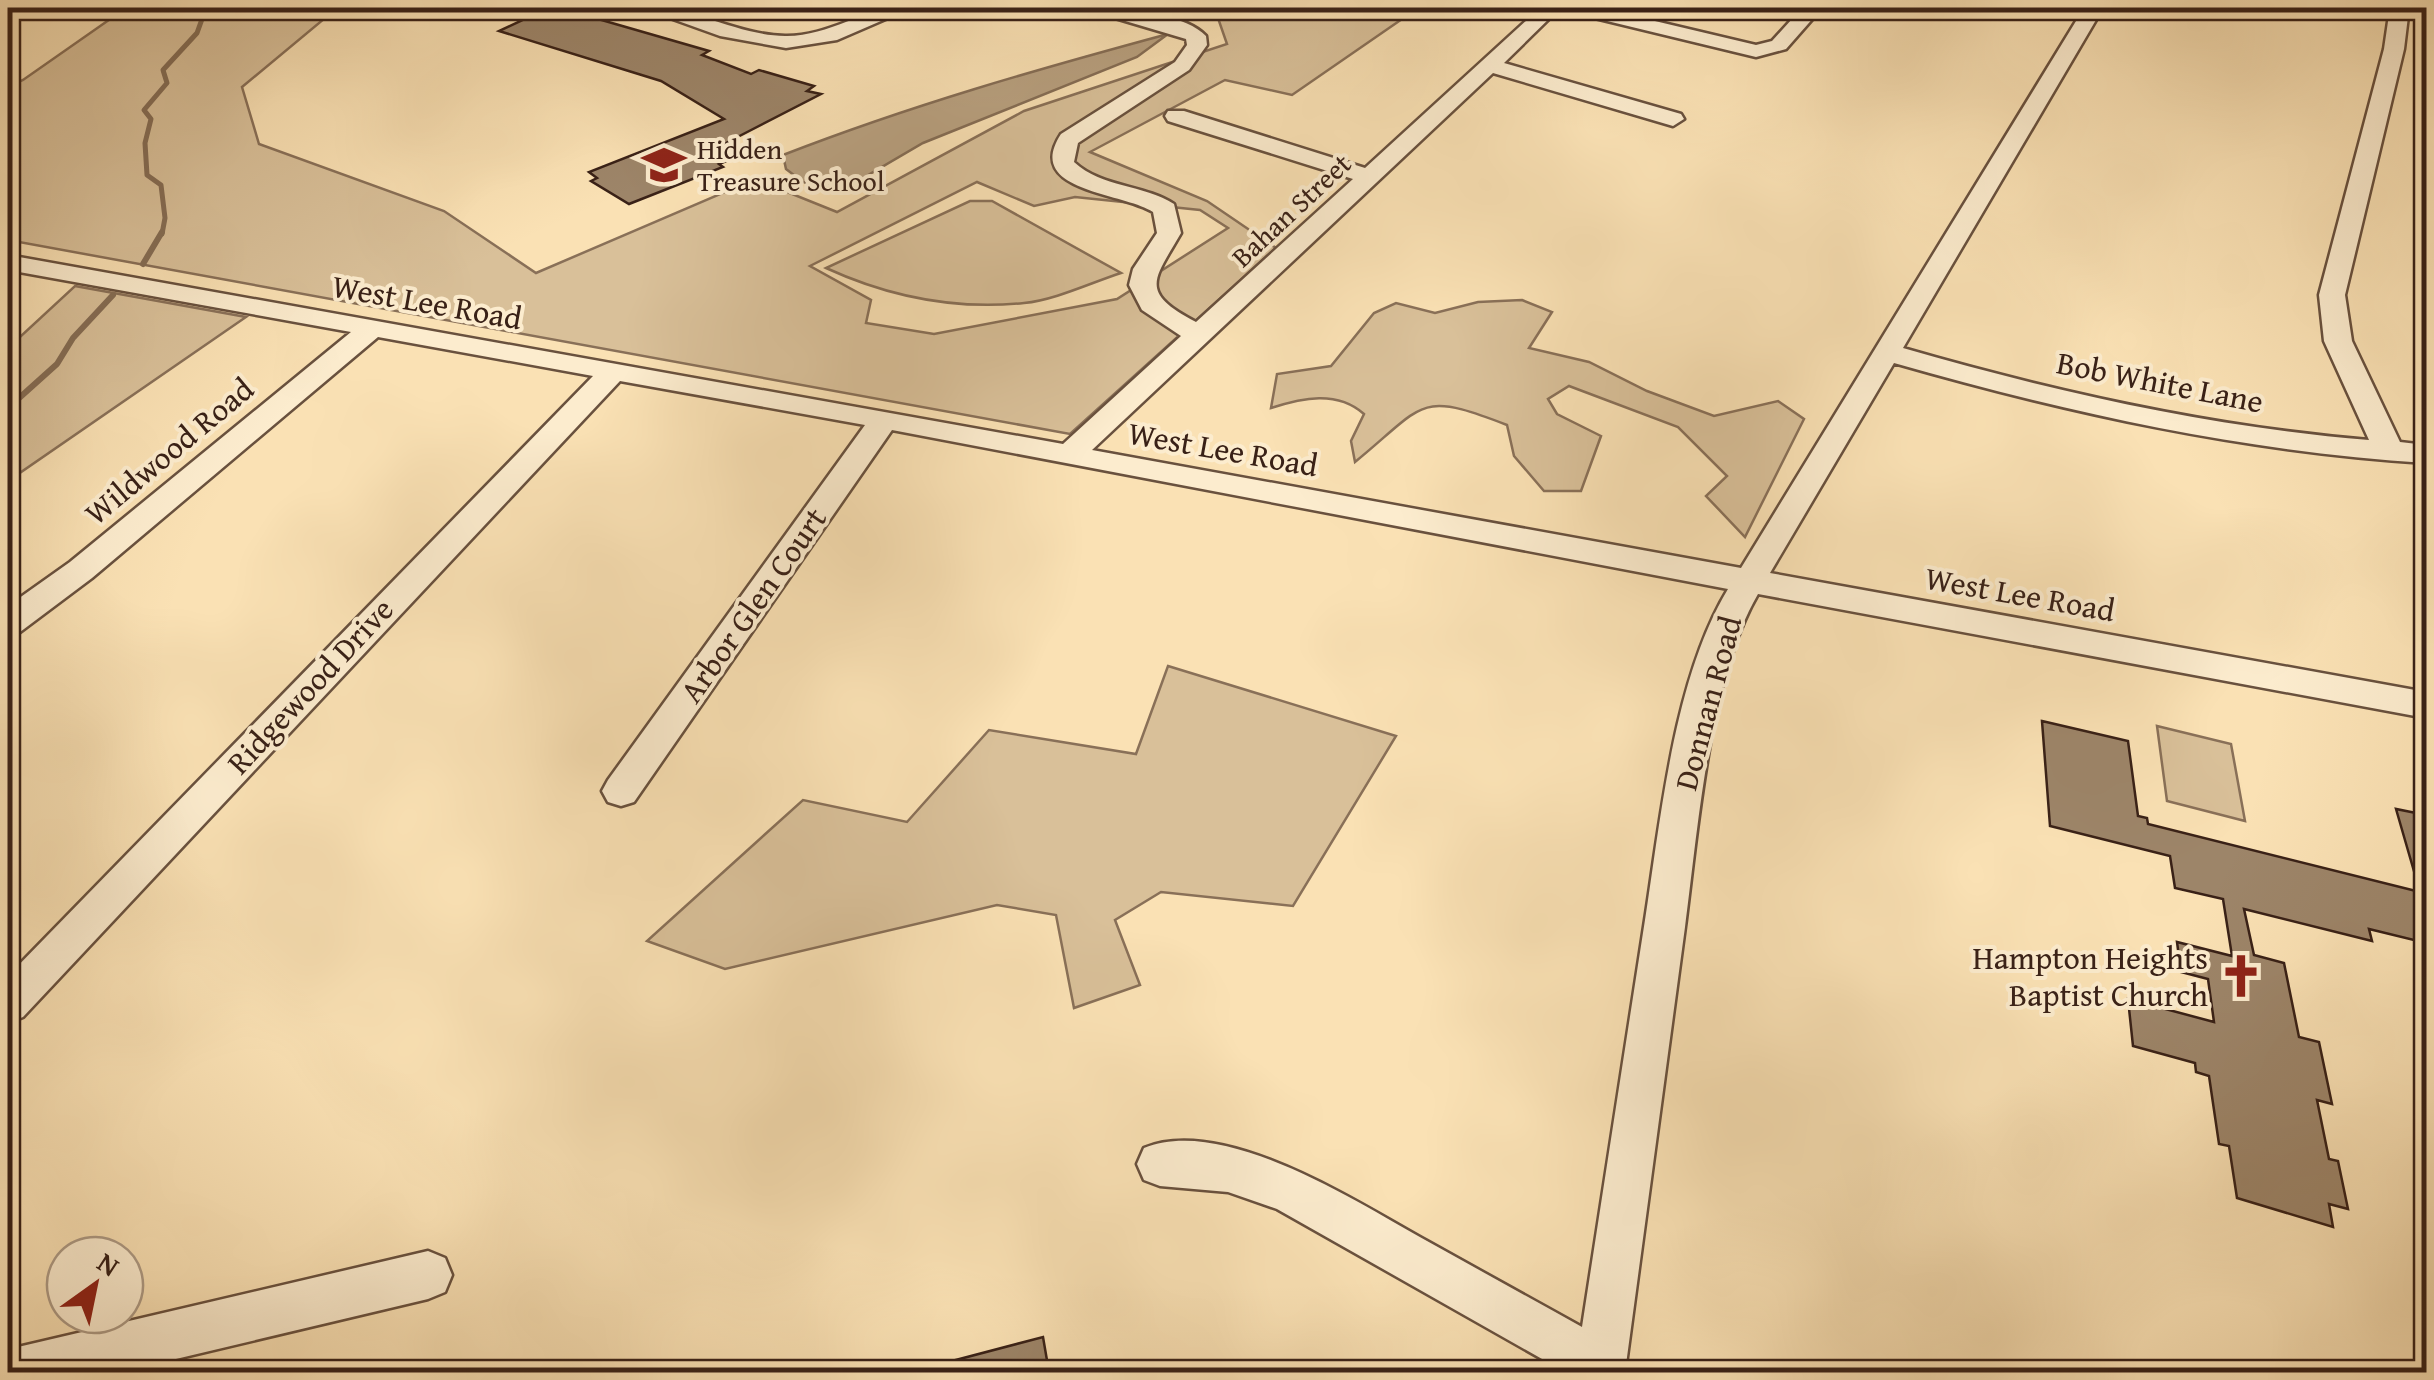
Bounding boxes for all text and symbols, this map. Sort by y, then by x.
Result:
place label: Hidden Treasure School [697,128,885,201]
school or university icon: Hidden Treasure School [640,141,688,189]
street label: Bahan Street [1222,143,1360,276]
street label: West Lee Road [329,262,526,341]
street label: Bob White Lane [2053,338,2267,425]
street label: Wildwood Road [74,366,264,536]
street label: West Lee Road [1125,409,1322,488]
street label: Arbor Glen Court [668,497,838,712]
street label: West Lee Road [1922,554,2119,633]
street label: Ridgewood Drive [215,587,404,784]
street label: Donnan Road [1662,610,1753,795]
place label: Hampton Heights Baptist Church [1972,934,2208,1018]
church icon: Hampton Heights Baptist Church [2217,952,2265,1000]
north arrow [45,1235,145,1335]
text: N [90,1241,128,1286]

